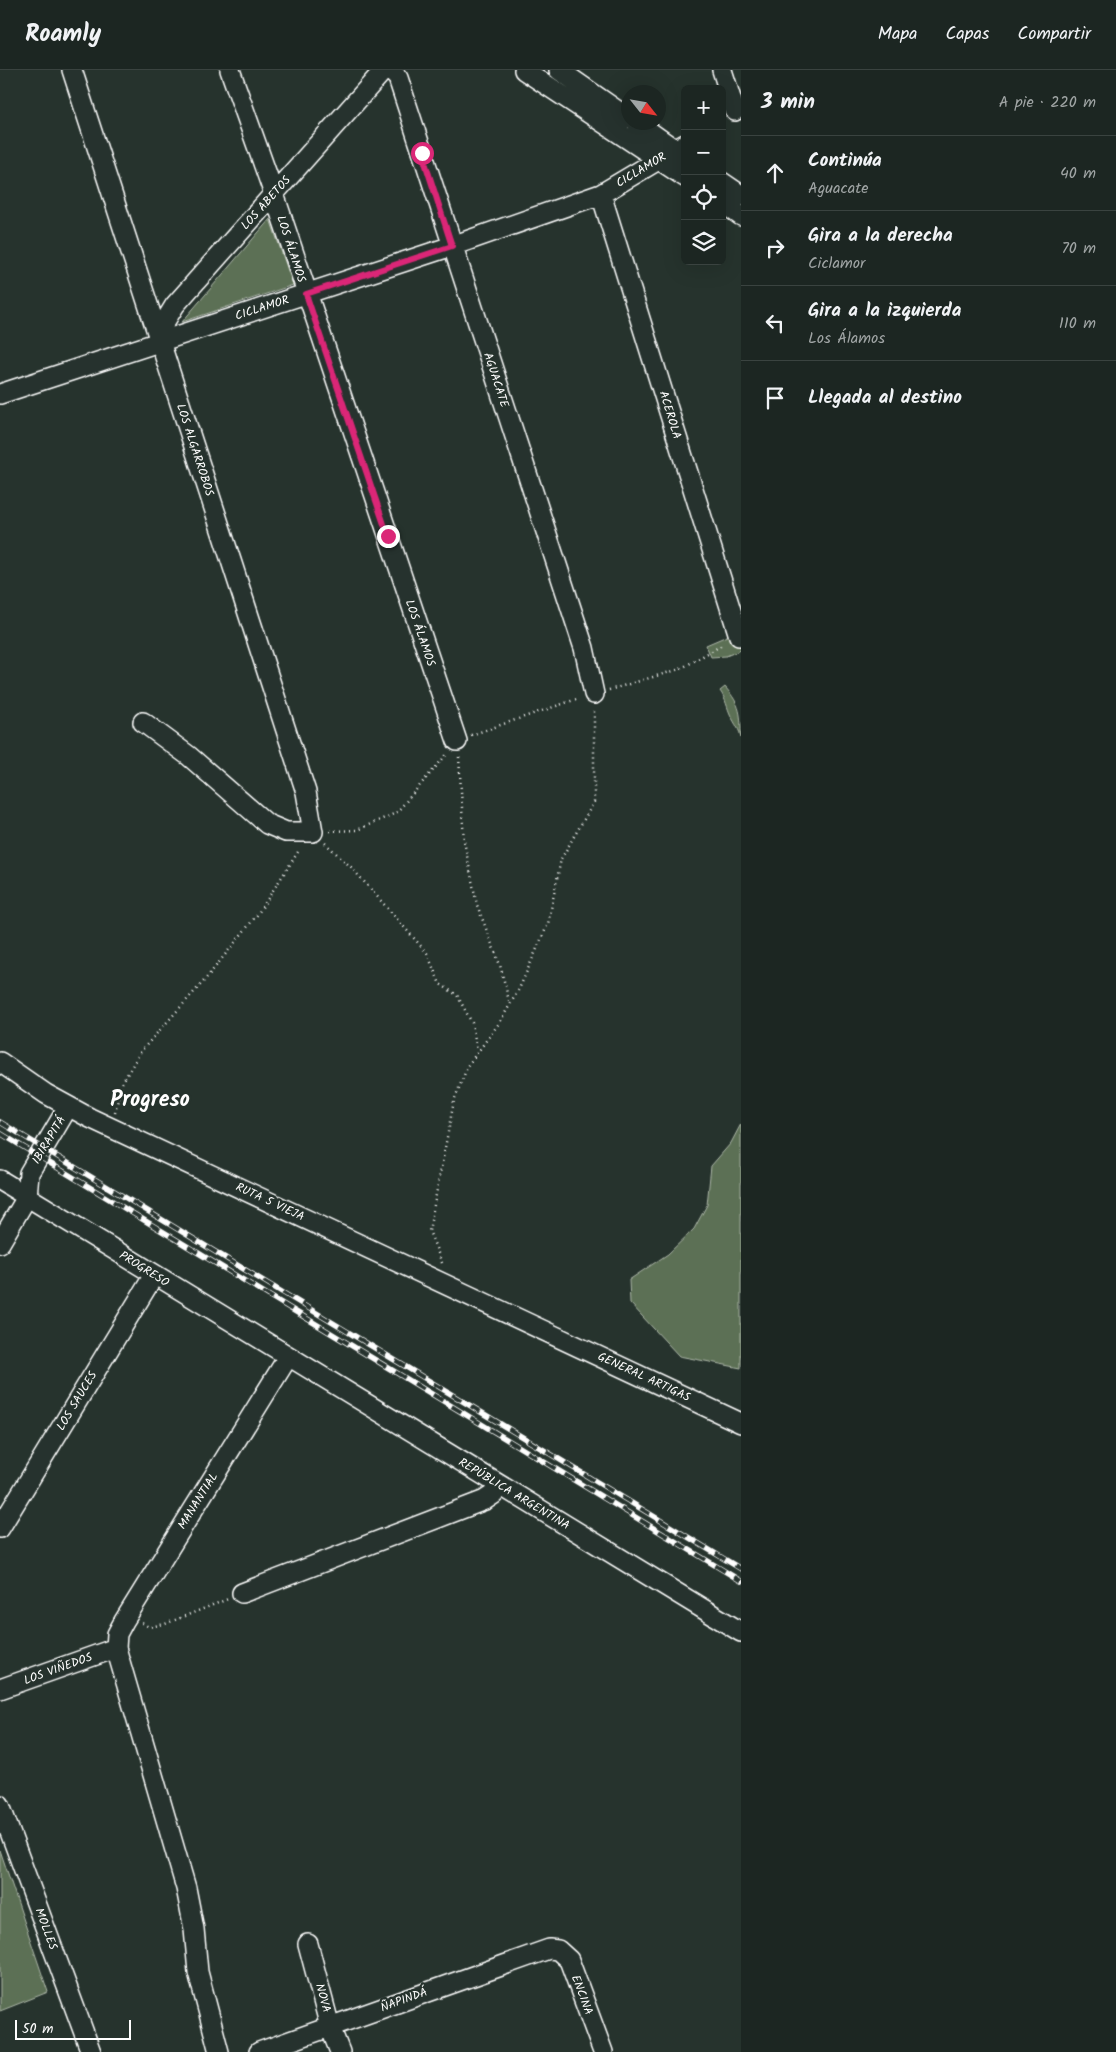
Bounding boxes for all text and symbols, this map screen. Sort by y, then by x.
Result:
text: Roamly [25,15,101,54]
text: Mapa [878,20,918,49]
text: Capas [946,20,990,49]
text: Compartir [1018,20,1091,49]
north arrow [621,85,666,130]
map controls [681,85,726,265]
button: + [681,85,726,130]
text: 3 min [761,86,815,119]
text: A pie · 220 m [999,90,1096,115]
button: − [681,130,726,175]
route start [411,142,434,165]
text: Continúa [808,146,882,176]
street label: CICLAMOR [612,147,670,193]
icon: ahead [761,159,789,187]
text: 40 m [1060,161,1096,186]
street label: LOS ABETOS [236,171,296,234]
button: locate [681,175,726,220]
text: Aguacate [808,176,869,201]
street label: LOS ÁLAMOS [271,213,311,286]
button: layers [681,220,726,265]
text: Gira a la derecha [808,221,953,251]
icon: right [761,234,789,262]
text: 70 m [1061,236,1096,261]
text: Ciclamor [808,251,865,276]
street label: CICLAMOR [233,290,291,326]
text: Gira a la izquierda [808,296,961,326]
icon: left [761,309,789,337]
text: 110 m [1059,311,1096,336]
text: Los Álamos [808,326,885,351]
street label: AGUACATE [478,350,514,411]
text: Llegada al destino [808,383,962,413]
icon: arrive [761,384,789,412]
street label: ACEROLA [654,388,686,442]
street label: LOS ALGARROBOS [171,401,219,499]
route end [377,525,400,548]
street label: LOS ÁLAMOS [400,597,440,670]
district label: Progreso [110,1083,190,1118]
street label: IBIRAPITÁ [27,1112,71,1168]
street label: RUTA 5 VIEJA [232,1178,308,1226]
street label: PROGRESO [115,1246,173,1292]
street label: GENERAL ARTIGAS [594,1347,694,1407]
street label: LOS SAUCES [52,1367,103,1434]
street label: REPÚBLICA ARGENTINA [455,1453,573,1535]
street label: MANANTIAL [173,1469,223,1533]
street label: LOS VIÑEDOS [21,1648,96,1690]
street label: MOLLES [30,1905,63,1953]
street label: ENCINA [566,1972,598,2018]
street label: NOVA [310,1981,336,2015]
street label: ÑAPINDÁ [378,1983,430,2017]
scale bar [15,2017,131,2040]
text: 50 m [22,2018,53,2040]

